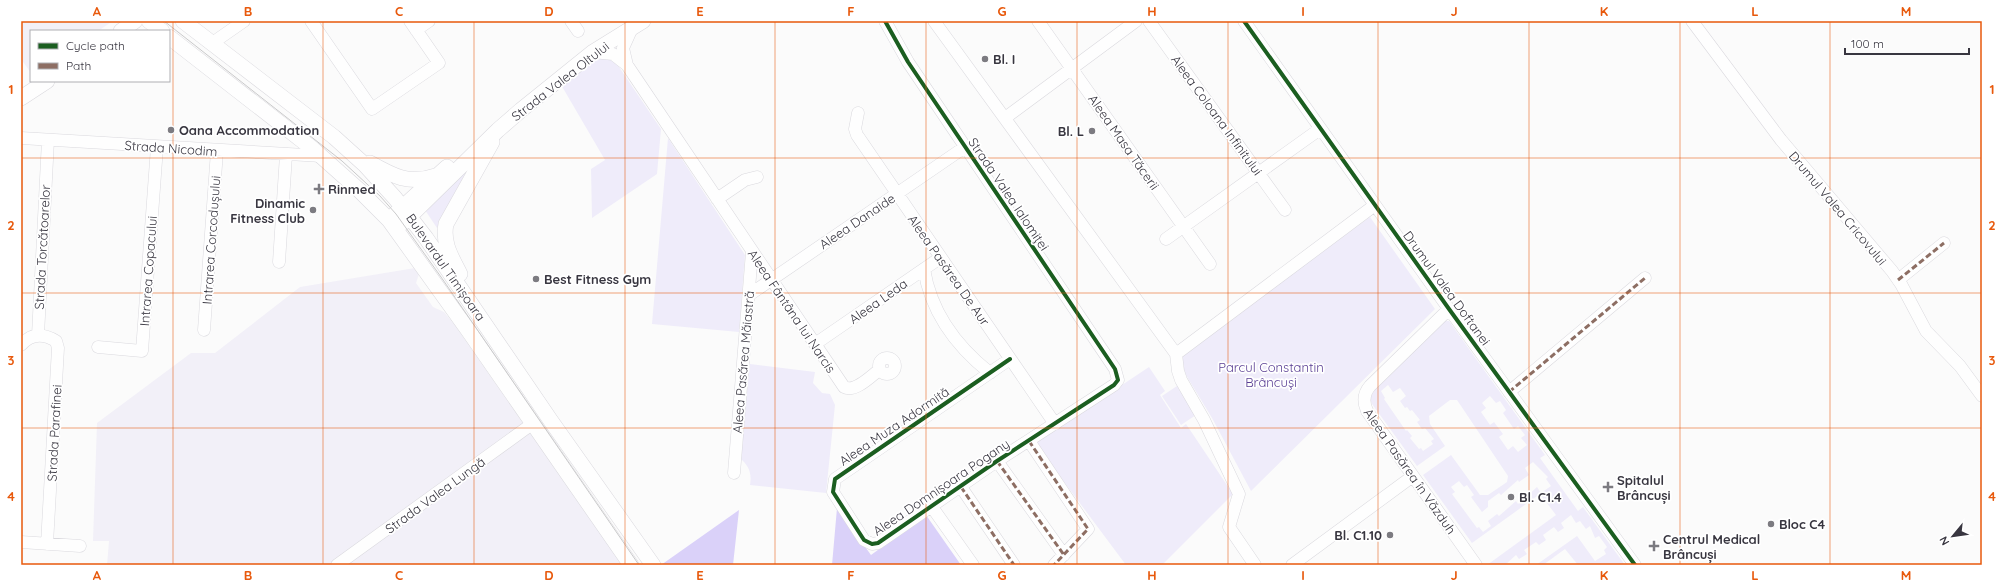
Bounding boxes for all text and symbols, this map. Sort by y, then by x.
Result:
text: A [93,3,102,19]
text: B [244,3,252,19]
text: C [395,3,403,19]
text: D [544,3,554,19]
text: E [696,3,704,19]
text: F [847,3,855,19]
text: G [997,3,1007,19]
text: H [1147,3,1157,19]
text: I [1301,3,1305,19]
text: J [1450,3,1458,19]
text: K [1600,3,1609,19]
text: L [1751,3,1759,19]
text: M [1901,3,1911,19]
legend [30,30,170,82]
scale bar [1845,30,1969,56]
text: 100 m [1851,36,1884,51]
text: Cycle path [66,38,125,53]
street label: Strada Valea Oltului [508,38,612,124]
place label: Bl. I [993,51,1015,67]
street label: Aleea Coloana Infinitului [1168,52,1266,178]
marker: Bl. I [980,54,990,64]
text: Path [66,58,91,73]
text: 1 [8,81,14,97]
text: 1 [1989,81,1995,97]
street label: Aleea Masa Tăcerii [1085,91,1163,193]
place label: Oana Accommodation [179,122,319,138]
place label: Bl. L [1058,123,1084,139]
marker: Oana Accommodation [166,125,176,135]
marker: Bl. L [1087,126,1097,136]
street label: Strada Valea Ialomiței [965,134,1053,254]
street label: Strada Nicodim [124,137,218,159]
street label: Drumul Valea Cricovului [1786,148,1890,268]
street label: Intrarea Corcodușului [199,175,223,305]
place label: Rinmed [328,181,376,197]
marker: Rinmed [313,183,325,195]
street label: Strada Torcătoarelor [31,184,53,310]
street label: Aleea Danaide [816,190,898,252]
place label: Dinamic Fitness Club [230,195,305,226]
marker: Dinamic Fitness Club [308,205,318,215]
street label: Bulevardul Timișoara [403,210,489,324]
street label: Aleea Pasărea De Aur [905,211,993,329]
street label: Intrarea Copacului [136,215,160,327]
text: 2 [7,217,15,233]
text: 2 [1988,217,1996,233]
street label: Drumul Valea Doftanei [1400,228,1494,348]
street label: Aleea Fântâna lui Narcis [745,246,839,376]
place label: Best Fitness Gym [544,271,651,287]
marker: Best Fitness Gym [531,274,541,284]
street label: Aleea Leda [846,275,910,327]
street label: Aleea Pasărea Măiastră [729,290,757,434]
text: 3 [8,352,15,368]
text: 3 [1989,352,1996,368]
park label: Parcul Constantin Brâncuși [1218,359,1324,390]
street label: Aleea Muza Adormită [836,383,952,469]
street label: Strada Parafinei [43,384,65,482]
street label: Aleea Pasărea în Văzduh [1360,405,1460,537]
street label: Aleea Domnișoara Pogany [870,435,1012,539]
street label: Strada Valea Lungă [382,453,488,537]
place label: Spitalul Brâncuși [1617,472,1671,504]
marker: Spitalul Brâncuși [1602,481,1614,493]
text: 4 [7,488,15,504]
text: 4 [1988,488,1996,504]
place label: Bl. C1.4 [1519,489,1562,505]
marker: Bl. C1.4 [1506,492,1516,502]
place label: Bloc C4 [1779,516,1826,532]
north arrow [1933,516,1973,556]
marker: Bloc C4 [1766,519,1776,529]
place label: Bl. C1.10 [1334,527,1382,543]
marker: Bl. C1.10 [1385,530,1395,540]
place label: Centrul Medical Brâncuși [1663,531,1760,563]
text: N [1936,534,1952,548]
marker: Centrul Medical Brâncuși [1648,540,1660,552]
text: A [93,567,102,583]
text: B [244,567,252,583]
text: C [395,567,403,583]
text: D [544,567,554,583]
text: E [696,567,704,583]
text: F [847,567,855,583]
text: G [997,567,1007,583]
text: H [1147,567,1157,583]
text: I [1301,567,1305,583]
text: J [1450,567,1458,583]
text: K [1600,567,1609,583]
text: L [1751,567,1759,583]
text: M [1901,567,1911,583]

